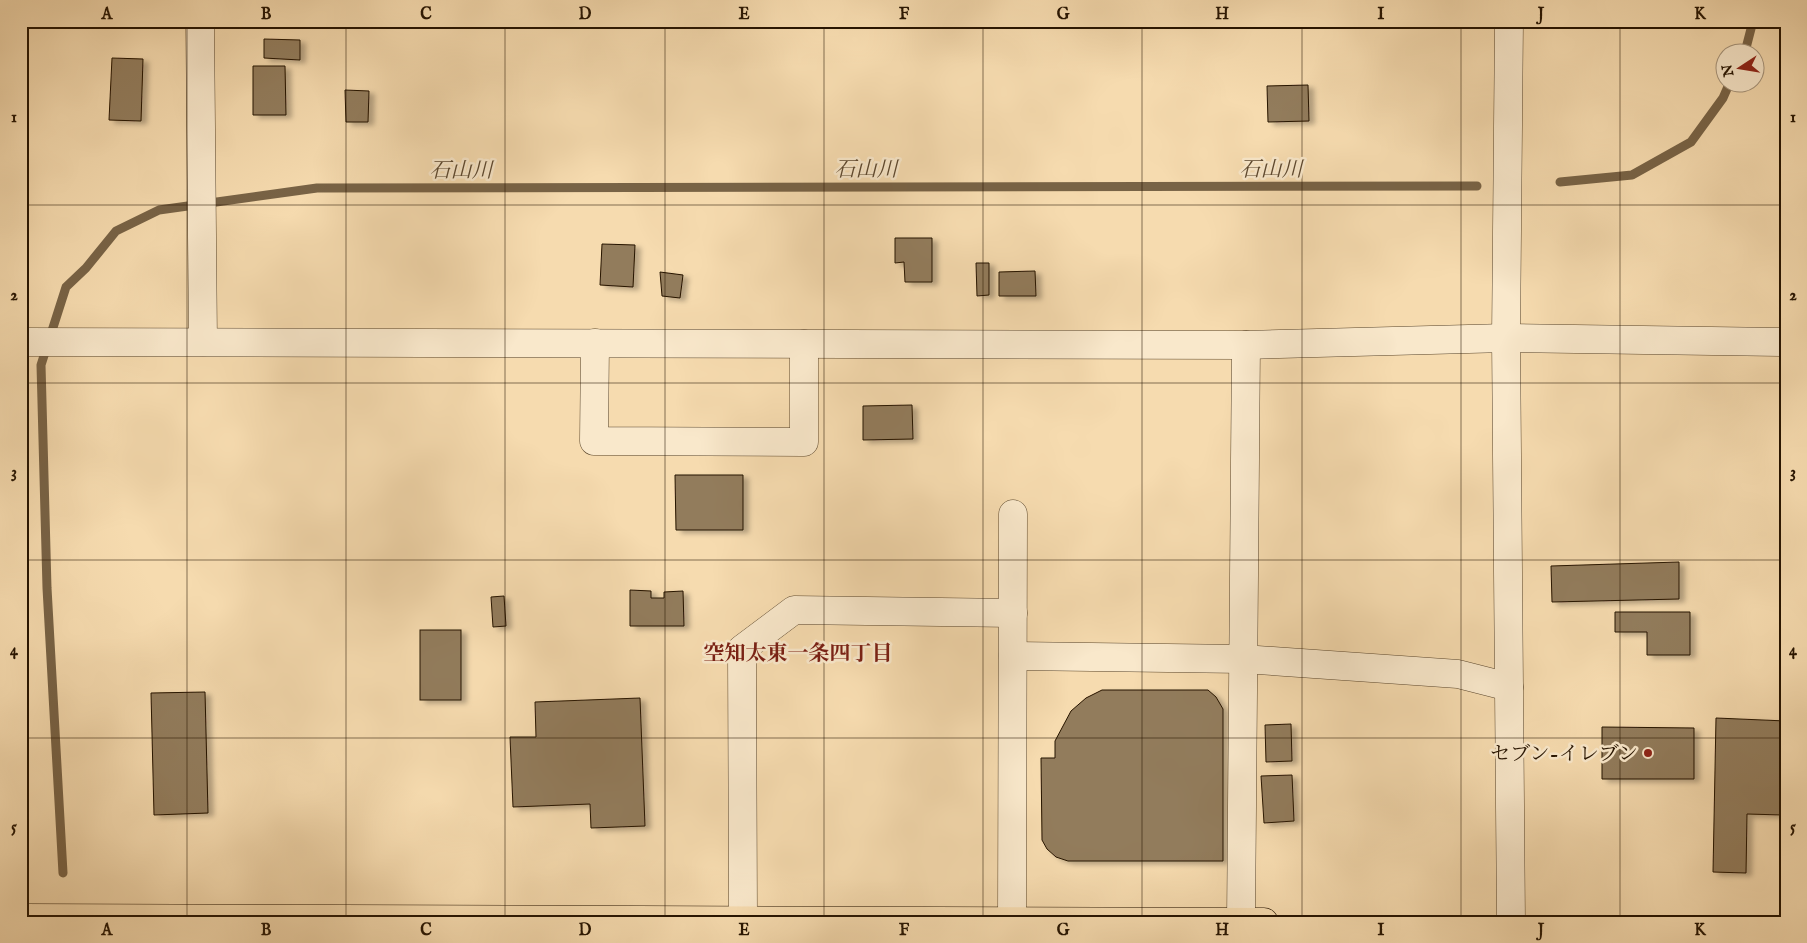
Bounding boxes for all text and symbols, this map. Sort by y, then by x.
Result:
text: A [101,5,114,25]
text: B [261,5,272,25]
text: C [420,5,432,25]
text: D [579,5,592,25]
text: E [738,5,750,25]
text: F [899,5,910,25]
text: G [1057,5,1070,25]
text: H [1215,5,1229,25]
text: I [1378,5,1385,25]
text: J [1536,5,1545,25]
text: K [1694,5,1707,25]
north arrow [1714,42,1764,92]
text: N [1718,63,1739,79]
text: 1 [11,108,17,128]
text: 1 [1790,108,1796,128]
water label: 石山川 [835,157,899,184]
water label: 石山川 [1240,157,1304,184]
water label: 石山川 [430,158,494,185]
text: 2 [10,286,18,306]
text: 2 [1789,286,1797,306]
text: 3 [11,463,17,483]
text: 3 [1790,463,1796,483]
text: 4 [10,641,19,661]
district label: 空知太東一条四丁目 [704,641,893,668]
text: 4 [1789,641,1798,661]
place label: セブン-イレブン [1490,742,1638,767]
marker: セブン-イレブン [1642,747,1654,759]
text: 5 [11,818,17,838]
text: 5 [1790,818,1796,838]
text: A [101,921,114,941]
text: B [261,921,272,941]
text: C [420,921,432,941]
text: D [579,921,592,941]
text: E [738,921,750,941]
text: F [899,921,910,941]
text: G [1057,921,1070,941]
text: H [1215,921,1229,941]
text: I [1378,921,1385,941]
text: J [1536,921,1545,941]
text: K [1694,921,1707,941]

